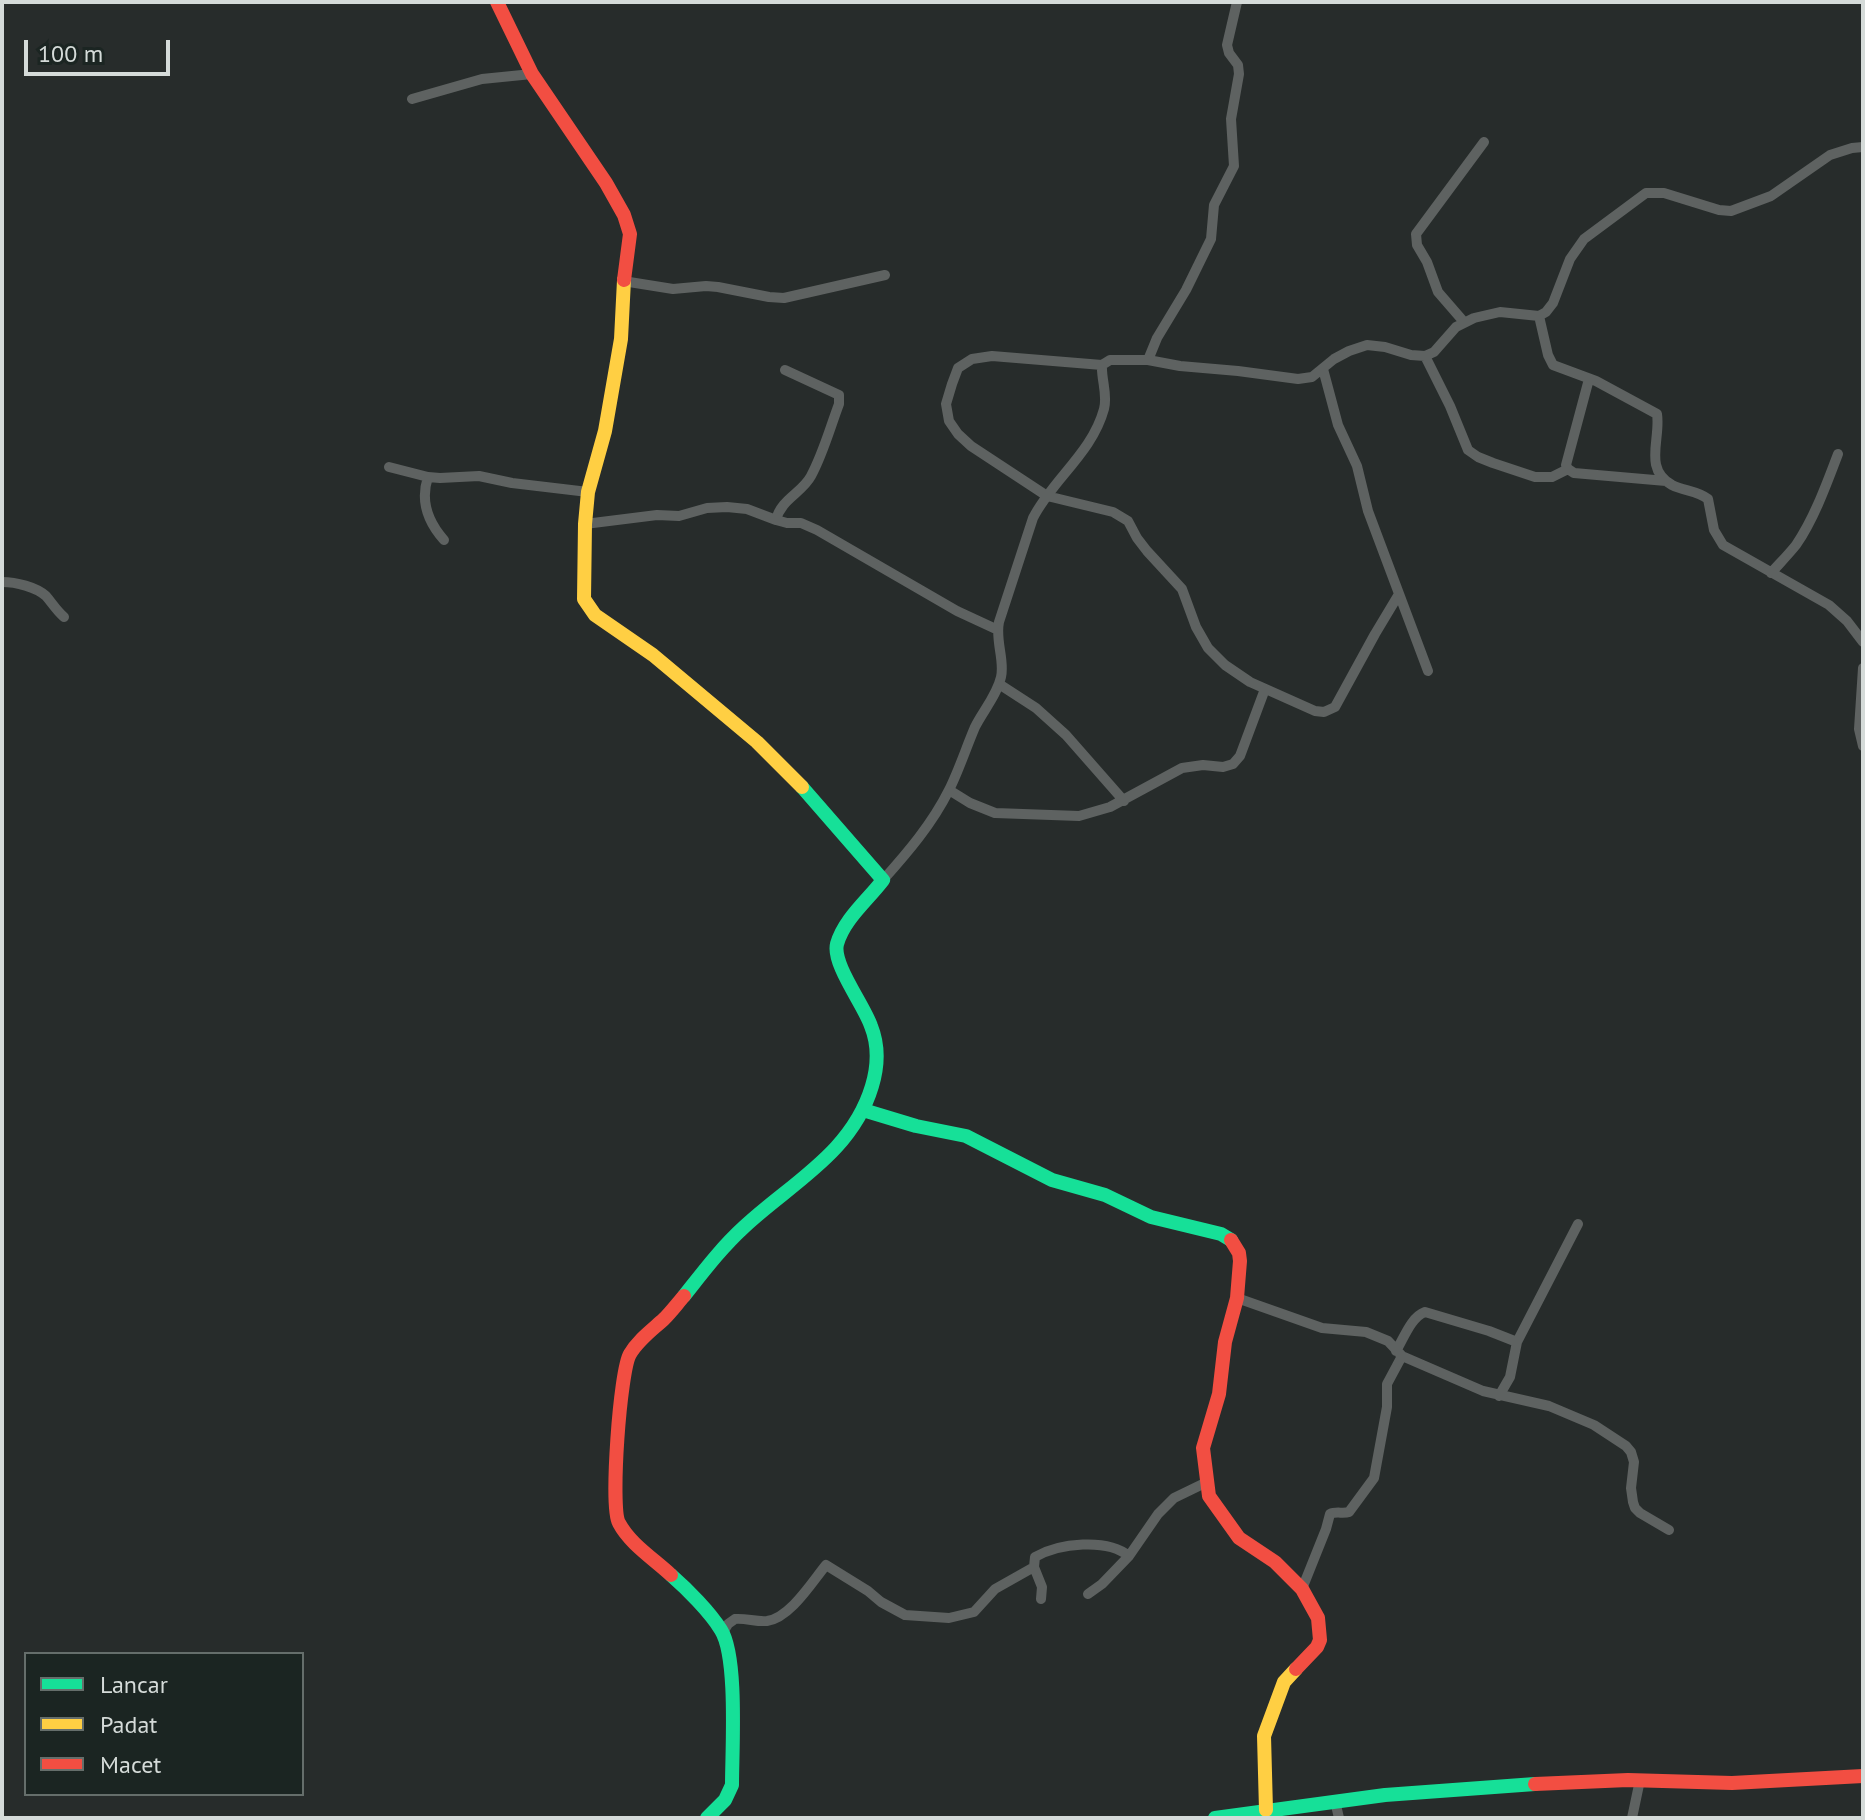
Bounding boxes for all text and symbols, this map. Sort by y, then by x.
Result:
scale bar [28,24,174,74]
text: 100 m [38,38,103,69]
legend [24,1652,304,1796]
text: Lancar [100,1669,168,1700]
text: Padat [100,1709,157,1740]
text: Macet [100,1749,162,1780]

